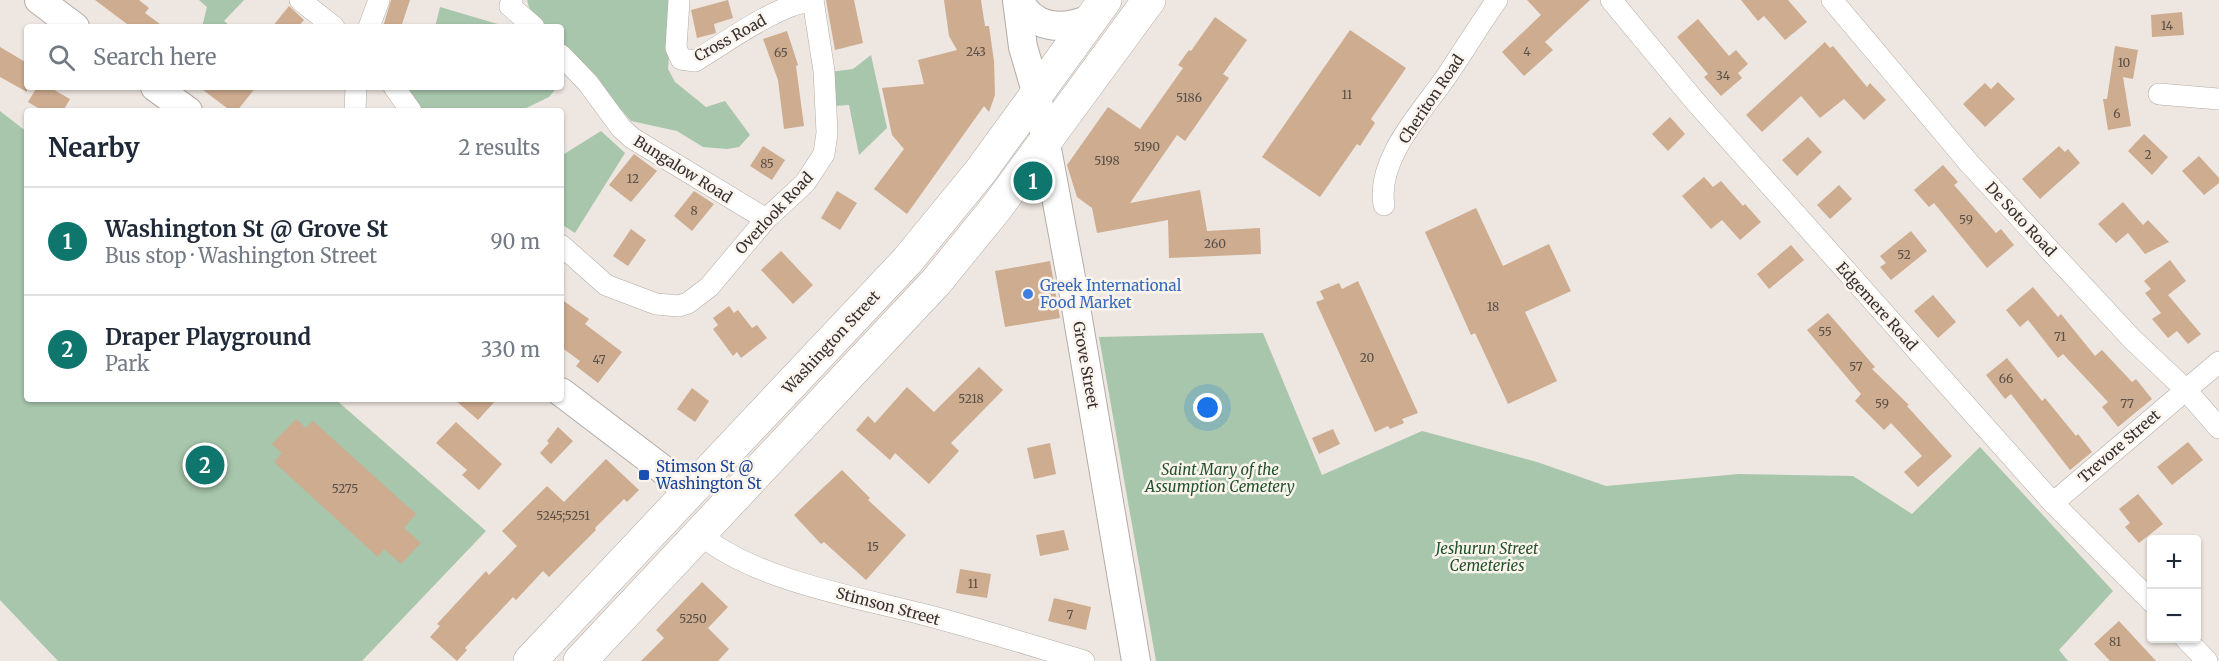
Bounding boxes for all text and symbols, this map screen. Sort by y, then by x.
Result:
street label: Cross Road [691,10,769,66]
house number: 14 [2161,18,2174,33]
search box [24,24,564,90]
icon: search [45,41,78,74]
text: Search here [93,43,216,71]
house number: 243 [966,44,986,59]
house number: 4 [1523,44,1531,59]
house number: 65 [774,45,788,60]
street label: Cheriton Road [1394,51,1468,147]
house number: 10 [2118,55,2131,70]
house number: 34 [1716,68,1731,83]
house number: 11 [1342,87,1353,102]
house number: 5186 [1176,90,1202,105]
house number: 6 [2113,106,2121,121]
text: Nearby [48,131,140,164]
street label: Bungalow Road [630,131,736,207]
text: 2 results [458,135,540,160]
house number: 5190 [1134,139,1160,154]
house number: 2 [2144,147,2152,162]
house number: 5198 [1094,153,1120,168]
house number: 85 [760,156,774,171]
pin: 1 [1014,158,1052,204]
street label: Overlook Road [731,168,817,258]
house number: 12 [627,171,639,186]
street label: De Soto Road [1982,178,2060,260]
house number: 8 [690,203,698,218]
house number: 59 [1959,212,1973,227]
text: Washington St @ Grove St [105,215,388,243]
text: 1 [63,229,72,254]
text: 90 m [490,229,540,254]
house number: 260 [1204,236,1226,251]
text: Bus stop · Washington Street [105,243,377,268]
house number: 52 [1897,247,1911,262]
street label: Edgemere Road [1832,258,1922,354]
place label: Greek International Food Market [1040,276,1182,312]
street label: Washington Street [778,286,884,398]
marker: Greek International Food Market [1021,287,1035,301]
house number: 18 [1487,299,1499,314]
street label: Grove Street [1069,320,1103,410]
text: Draper Playground [105,323,311,351]
house number: 55 [1818,324,1832,339]
house number: 71 [2054,329,2067,344]
text: 2 [62,337,73,362]
text: 330 m [481,337,540,362]
house number: 20 [1360,350,1375,365]
text: Park [105,351,149,376]
house number: 47 [592,352,606,367]
house number: 57 [1849,359,1863,374]
house number: 66 [1999,371,2013,386]
house number: 5218 [958,391,984,406]
your location [1193,393,1222,422]
house number: 59 [1875,396,1889,411]
house number: 77 [2120,396,2134,411]
street label: Trevore Street [2074,405,2164,487]
pin: 2 [186,442,224,488]
place label: Stimson St @ Washington St [655,457,762,493]
park label: Saint Mary of the Assumption Cemetery [1144,460,1295,496]
marker: Stimson St @ Washington St [637,468,651,482]
house number: 5275 [332,481,358,496]
house number: 5245;5251 [536,508,590,523]
map controls [2147,535,2201,643]
button: + [2147,535,2201,589]
house number: 15 [867,539,879,554]
park label: Jeshurun Street Cemeteries [1434,539,1539,575]
house number: 11 [968,576,979,591]
street label: Stimson Street [834,583,942,629]
button: − [2147,589,2201,643]
house number: 7 [1067,607,1074,622]
house number: 5250 [679,611,707,626]
house number: 81 [2109,634,2122,649]

